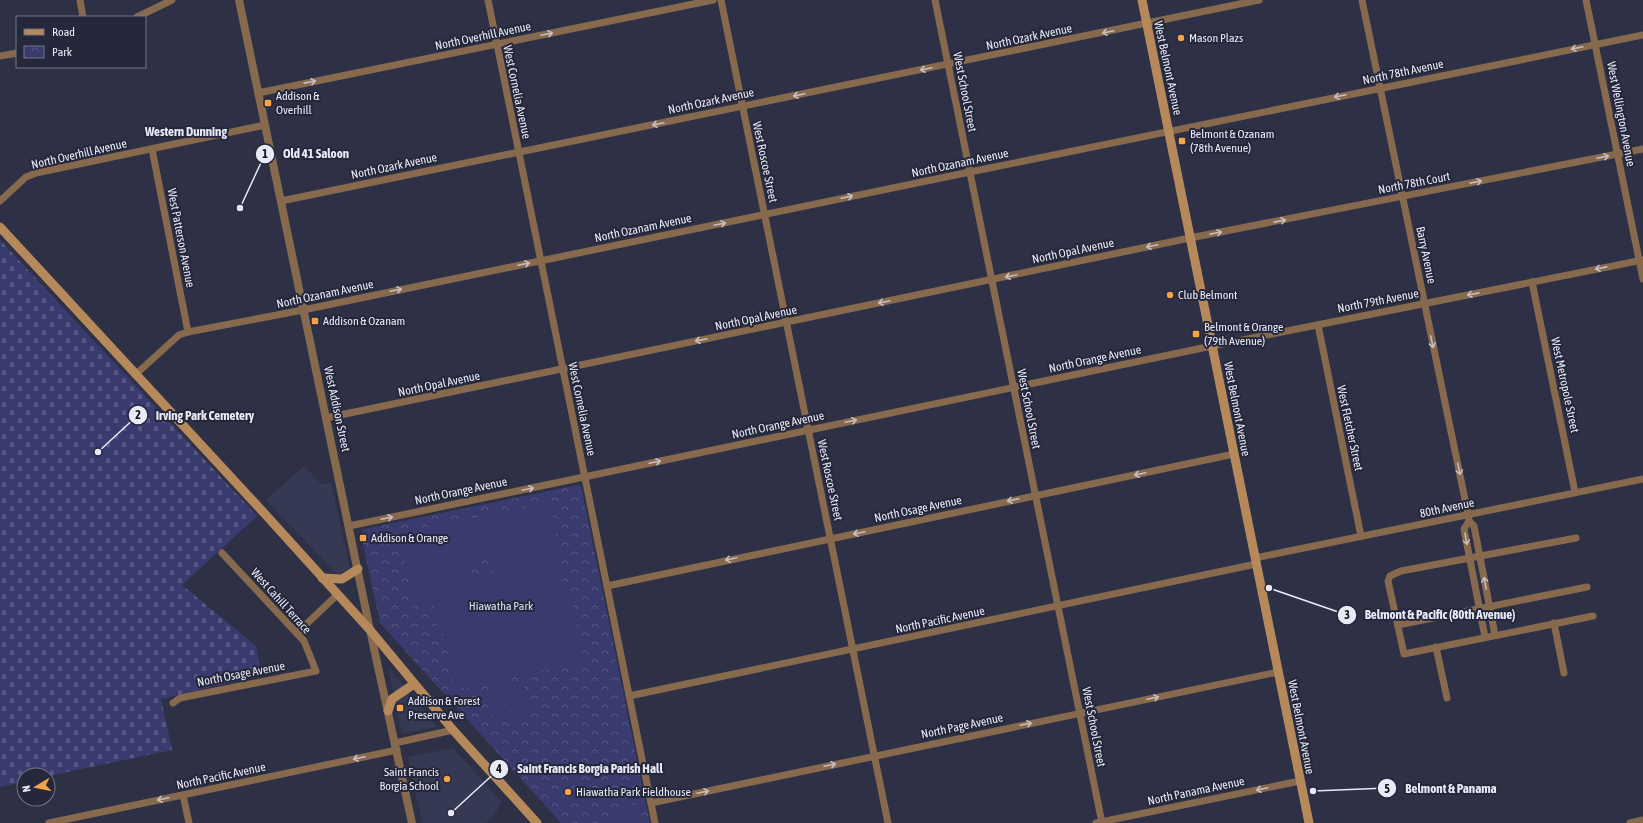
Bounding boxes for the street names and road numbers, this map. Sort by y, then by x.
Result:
street label: North Overhill Avenue [434,19,532,53]
street label: West Belmont Avenue [1151,20,1185,116]
street label: North Ozark Avenue [985,21,1073,53]
street label: West Cornelia Avenue [500,44,534,140]
street label: West School Street [950,51,980,134]
street label: North 78th Avenue [1361,57,1445,87]
street label: West Wellington Avenue [1604,60,1638,168]
street label: North Ozark Avenue [667,85,755,117]
street label: West Roscoe Street [750,120,781,204]
street label: North Overhill Avenue [30,136,128,172]
street label: North Ozanam Avenue [910,146,1010,180]
street label: North Ozark Avenue [350,150,438,182]
street label: North 78th Court [1377,169,1452,197]
street label: West Patterson Avenue [165,187,197,289]
street label: North Ozanam Avenue [593,211,693,245]
street label: Barry Avenue [1413,225,1439,285]
street label: North Opal Avenue [1031,235,1115,267]
street label: North Ozanam Avenue [275,277,375,311]
street label: North 79th Avenue [1336,286,1420,316]
street label: North Opal Avenue [714,302,798,334]
street label: West Metropole Street [1548,336,1582,434]
street label: North Orange Avenue [1048,342,1142,376]
street label: West Cornelia Avenue [565,361,599,457]
street label: West Belmont Avenue [1221,361,1253,457]
street label: West Addison Street [321,365,353,453]
street label: North Opal Avenue [397,368,481,400]
street label: West School Street [1014,368,1044,451]
street label: West Fletcher Street [1334,384,1366,473]
street label: North Orange Avenue [731,408,825,442]
street label: West Roscoe Street [815,438,846,522]
street label: North Orange Avenue [414,474,508,508]
street label: North Osage Avenue [873,493,963,525]
street label: 80th Avenue [1418,495,1476,521]
street label: West Cahill Terrace [248,565,314,637]
street label: North Pacific Avenue [894,604,986,636]
street label: North Osage Avenue [196,659,286,689]
street label: West Belmont Avenue [1285,679,1317,775]
street label: West School Street [1079,686,1109,769]
street label: North Page Avenue [920,710,1004,742]
street label: North Pacific Avenue [175,760,267,792]
street label: North Panama Avenue [1146,774,1246,808]

